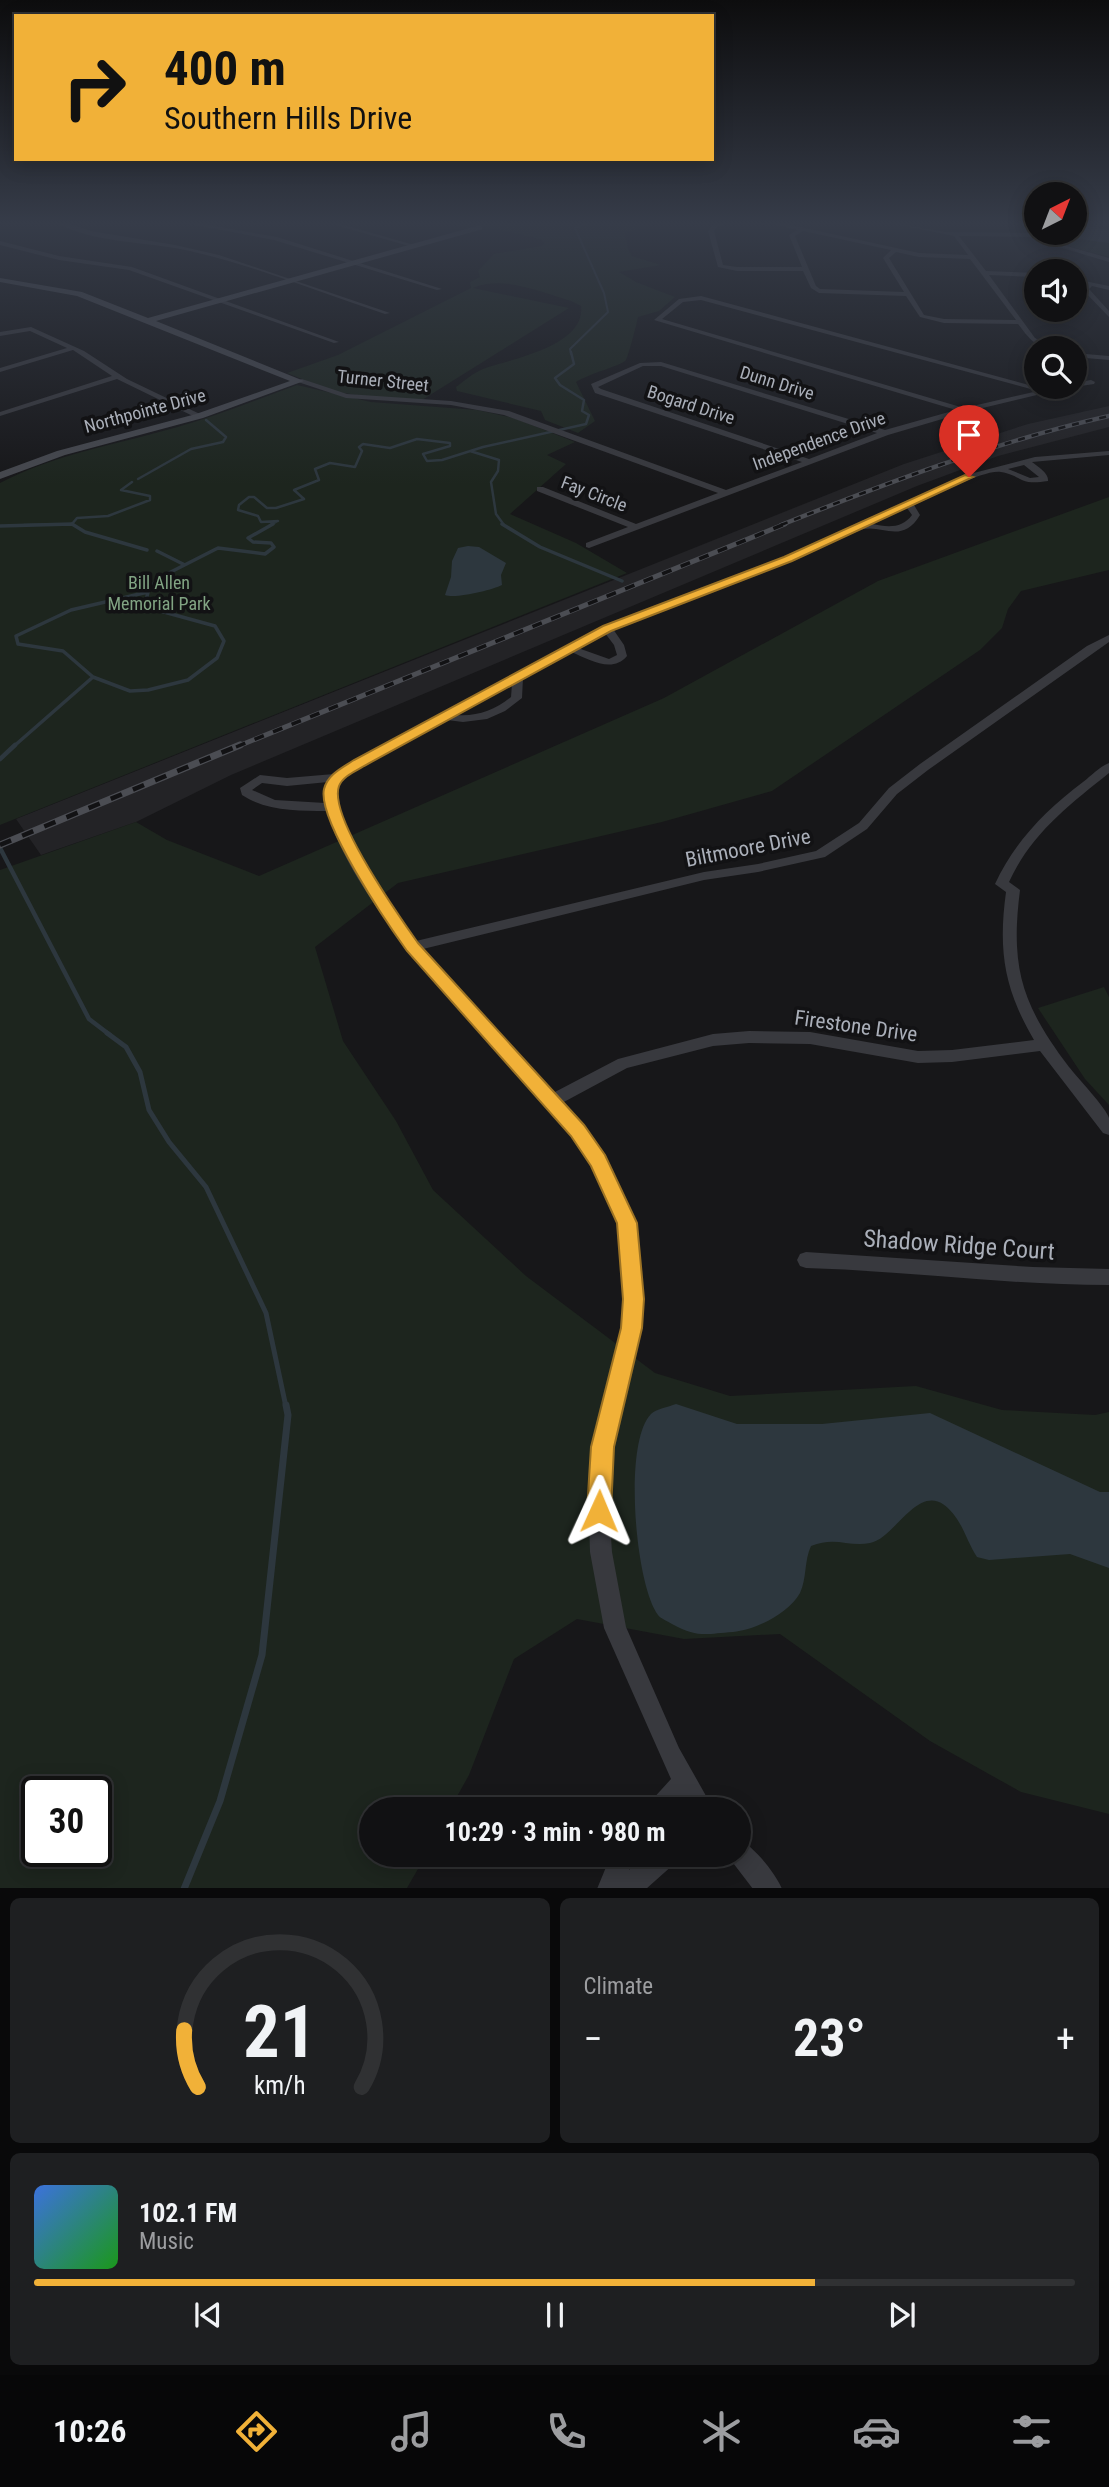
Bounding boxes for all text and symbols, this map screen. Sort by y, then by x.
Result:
text: 400 m [164,40,286,97]
icon: right [49,42,140,133]
text: Southern Hills Drive [164,99,412,137]
north arrow [1024,182,1087,245]
map controls [1024,182,1087,399]
button: sound [1024,259,1087,322]
button: search [1024,336,1087,399]
street label: Dunn Drive [738,361,817,404]
street label: Turner Street [336,365,430,396]
street label: Bogard Drive [645,381,738,429]
street label: Northpointe Drive [82,384,208,437]
pin [939,405,999,477]
street label: Independence Drive [750,407,888,474]
icon: arrive [950,416,988,454]
street label: Fay Circle [558,471,630,516]
park label: Bill Allen Memorial Park [107,572,211,614]
street label: Biltmoore Drive [683,824,813,872]
street label: Firestone Drive [793,1006,919,1047]
street label: Shadow Ridge Court [862,1224,1056,1266]
position arrow [562,1474,636,1548]
speed limit sign: 30 [21,1776,112,1867]
text: 10:29 · 3 min · 980 m [445,1817,665,1847]
text: Climate [584,1973,653,2000]
text: 21 [243,1989,317,2075]
text: 23° [793,2008,866,2069]
text: − [584,2017,603,2061]
text: + [1056,2017,1075,2061]
text: km/h [254,2070,305,2099]
text: 102.1 FM [139,2198,237,2228]
text: Music [139,2228,194,2255]
icon: previous [189,2296,227,2334]
icon: pause [536,2296,574,2334]
icon: next [883,2296,921,2334]
icon: directions [232,2407,281,2456]
icon: music [387,2407,436,2456]
icon: phone [542,2407,591,2456]
icon: climate [697,2407,746,2456]
icon: car [852,2407,901,2456]
icon: filters [1007,2407,1056,2456]
text: 10:26 [53,2412,126,2450]

